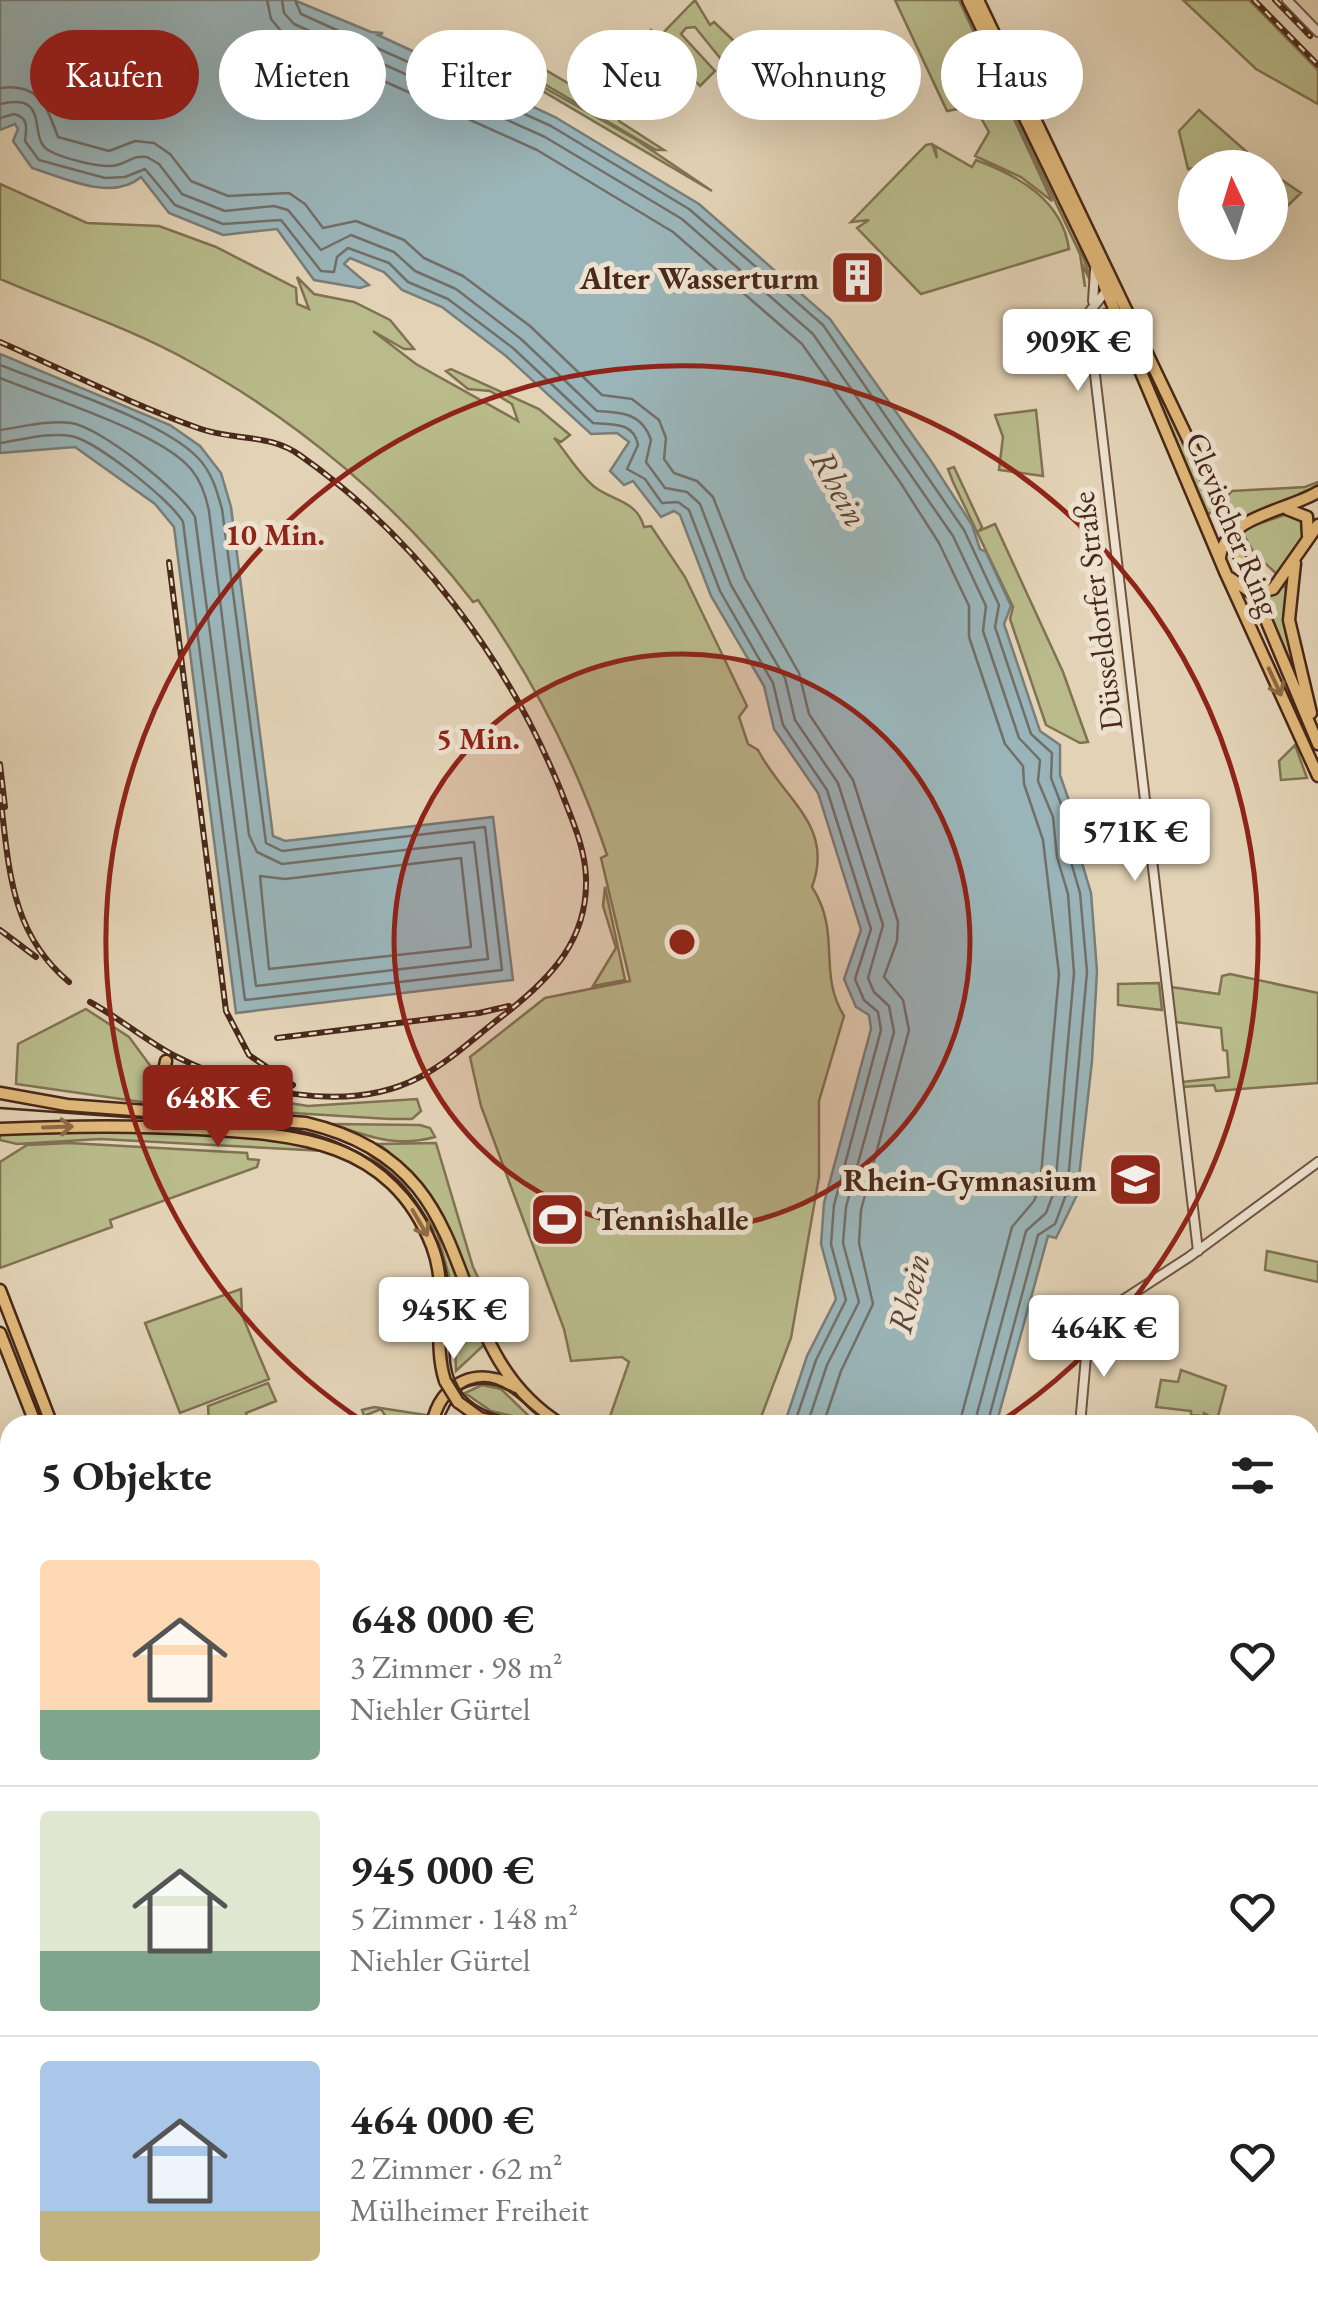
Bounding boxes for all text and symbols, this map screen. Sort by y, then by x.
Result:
chip: Kaufen [30,30,199,120]
chip: Mieten [219,30,386,120]
chip: Filter [406,30,547,120]
chip: Neu [567,30,697,120]
chip: Wohnung [717,30,921,120]
chip: Haus [941,30,1083,120]
north arrow [1178,150,1288,260]
map controls [1178,150,1288,260]
building icon: Alter Wasserturm [828,248,888,308]
place label: Alter Wasserturm [579,257,819,299]
pin: 909K € [997,309,1159,394]
text: 909K € [1025,320,1131,362]
street label: Clevischer Ring [1175,426,1291,623]
water label: Rhein [801,442,879,534]
street label: Düsseldorfer Straße [1062,489,1132,733]
text: 10 Min. [225,515,325,554]
one-way arrow [1267,666,1285,697]
text: 5 Min. [436,719,520,758]
pin: 571K € [1054,799,1216,884]
text: 571K € [1082,810,1188,852]
centre of rings [664,924,700,960]
pin: 648K € [137,1065,299,1150]
text: 648K € [165,1076,271,1118]
one-way arrow [41,1117,73,1136]
school or university icon: Rhein-Gymnasium [1106,1150,1166,1210]
place label: Rhein-Gymnasium [843,1159,1097,1201]
sports icon: Tennishalle [527,1189,587,1249]
place label: Tennishalle [596,1198,749,1240]
one-way arrow [410,1208,430,1237]
water label: Rhein [876,1248,940,1338]
pin: 945K € [373,1277,535,1362]
text: 945K € [401,1288,507,1330]
pin: 464K € [1023,1295,1185,1380]
text: 464K € [1051,1306,1157,1348]
text: 5 Objekte [40,1448,212,1503]
icon: filters [1225,1448,1280,1503]
text: 648 000 € [350,1591,534,1646]
icon: home [120,1600,240,1720]
icon: heart [1225,1633,1280,1688]
text: 3 Zimmer · 98 m² [350,1646,563,1688]
text: Niehler Gürtel [350,1688,530,1730]
text: 945 000 € [350,1842,534,1897]
icon: home [120,1851,240,1971]
icon: heart [1225,1884,1280,1939]
text: 5 Zimmer · 148 m² [350,1897,578,1939]
text: Niehler Gürtel [350,1939,530,1981]
text: 464 000 € [350,2092,534,2147]
icon: home [120,2101,240,2221]
icon: heart [1225,2134,1280,2189]
text: 2 Zimmer · 62 m² [350,2147,563,2189]
text: Mülheimer Freiheit [350,2189,589,2231]

